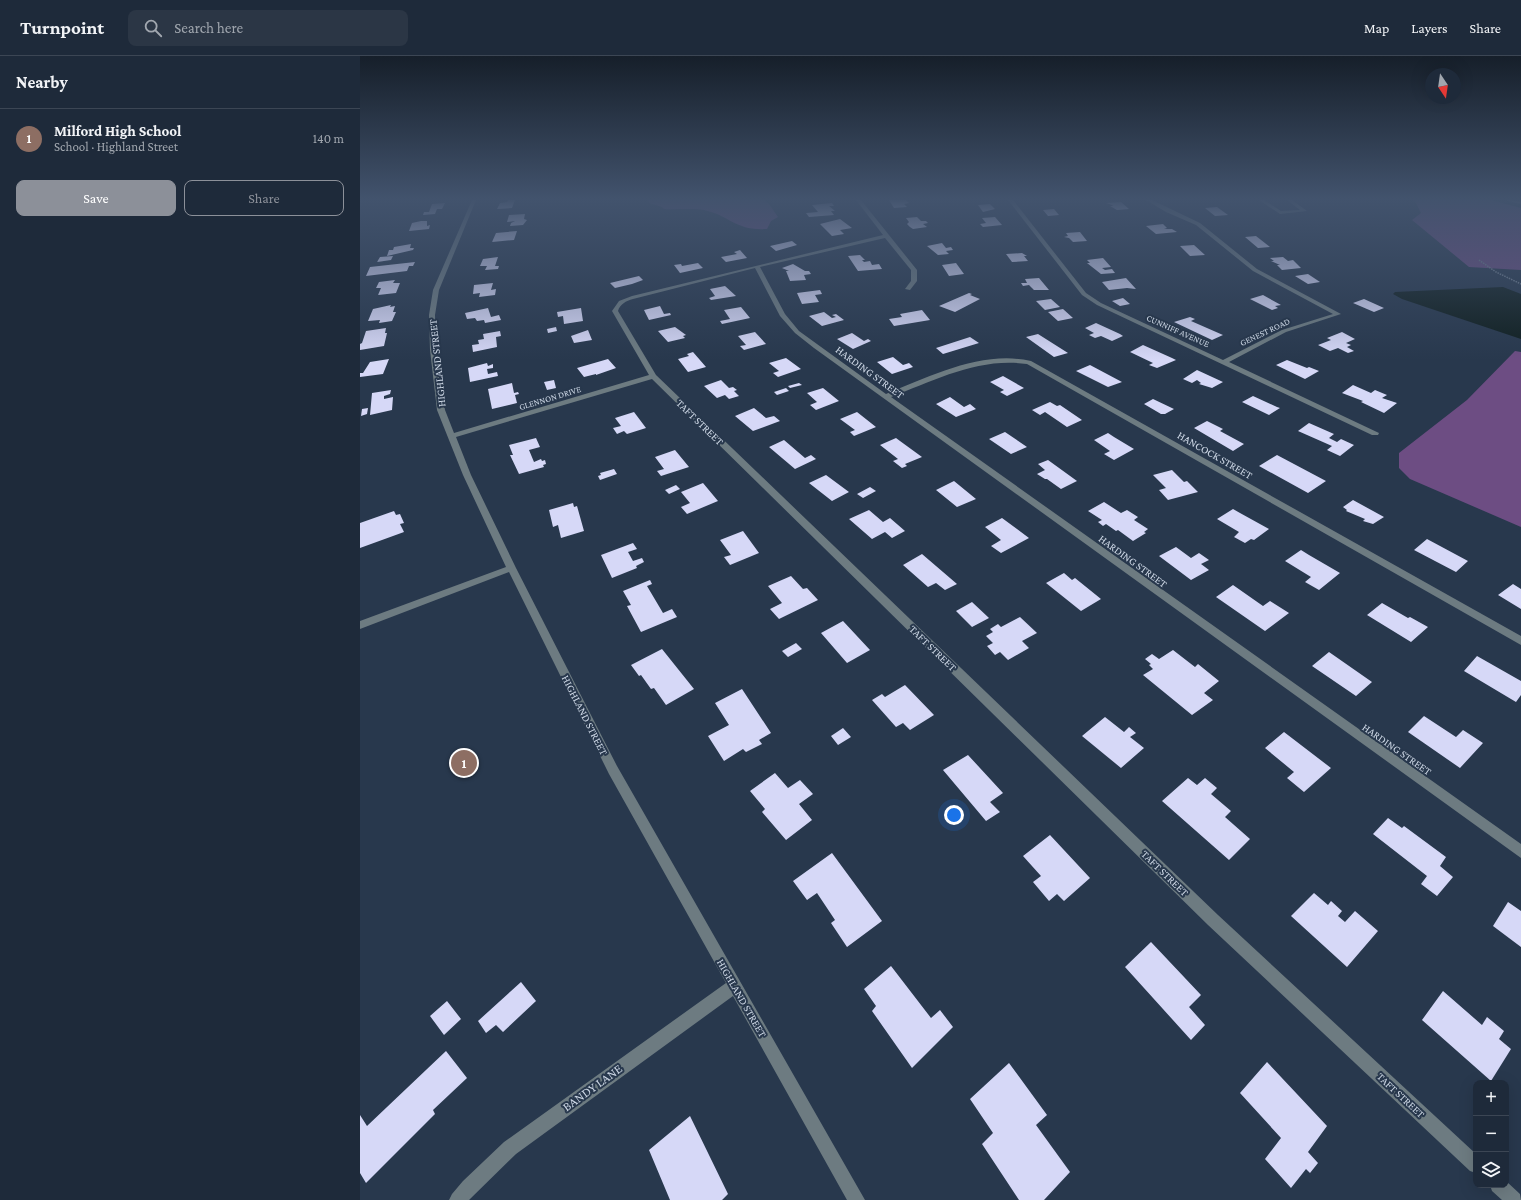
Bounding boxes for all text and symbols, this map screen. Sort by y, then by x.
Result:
search box [128,10,408,46]
text: Turnpoint [20,17,104,38]
icon: search [142,17,164,39]
text: Search here [174,20,243,36]
text: Map [1364,20,1389,36]
text: Layers [1411,20,1448,36]
text: Share [1470,20,1501,36]
north arrow [1425,68,1461,104]
text: Nearby [16,73,68,92]
text: Milford High School [54,123,182,139]
text: 1 [27,131,31,146]
text: 140 m [313,131,344,146]
text: School · Highland Street [54,139,178,154]
button: Save [16,180,176,216]
button: Share [184,180,344,216]
street label: CUNNIFF AVENUE [1145,313,1211,349]
street label: GENEST ROAD [1238,316,1292,348]
street label: HIGHLAND STREET [426,319,448,407]
street label: HARDING STREET [833,343,907,401]
street label: GLENNON DRIVE [518,384,582,412]
street label: TAFT STREET [674,397,726,447]
street label: HANCOCK STREET [1175,429,1255,481]
street label: HARDING STREET [1096,532,1170,590]
street label: TAFT STREET [907,623,959,673]
street label: HIGHLAND STREET [560,673,610,757]
street label: HARDING STREET [1360,721,1434,777]
pin: 1 [451,748,477,778]
your location [944,805,964,825]
street label: TAFT STREET [1139,848,1191,898]
street label: HIGHLAND STREET [715,957,769,1039]
street label: BANDY LANE [560,1061,625,1114]
street label: TAFT STREET [1375,1070,1427,1120]
map controls [1473,1080,1509,1188]
button: + [1473,1080,1509,1116]
button: − [1473,1116,1509,1152]
button: layers [1473,1152,1509,1188]

